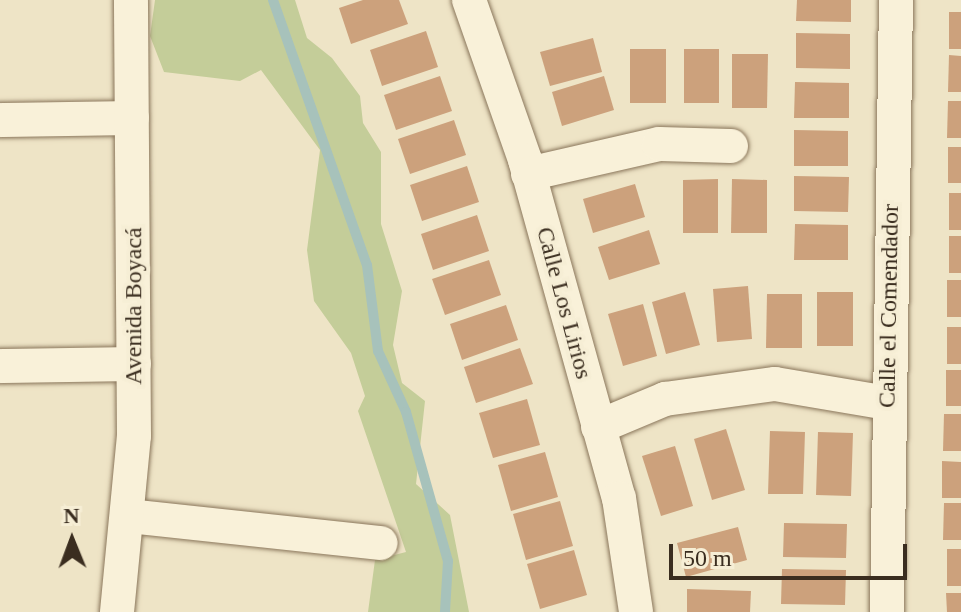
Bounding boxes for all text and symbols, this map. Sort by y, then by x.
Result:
street label: Calle el Comendador [873,204,905,408]
street label: Calle Los Lirios [530,224,598,382]
street label: Avenida Boyacá [120,227,148,385]
north arrow [32,500,112,580]
text: N [63,503,80,528]
scale bar [673,528,911,578]
text: 50 m [683,545,732,571]

